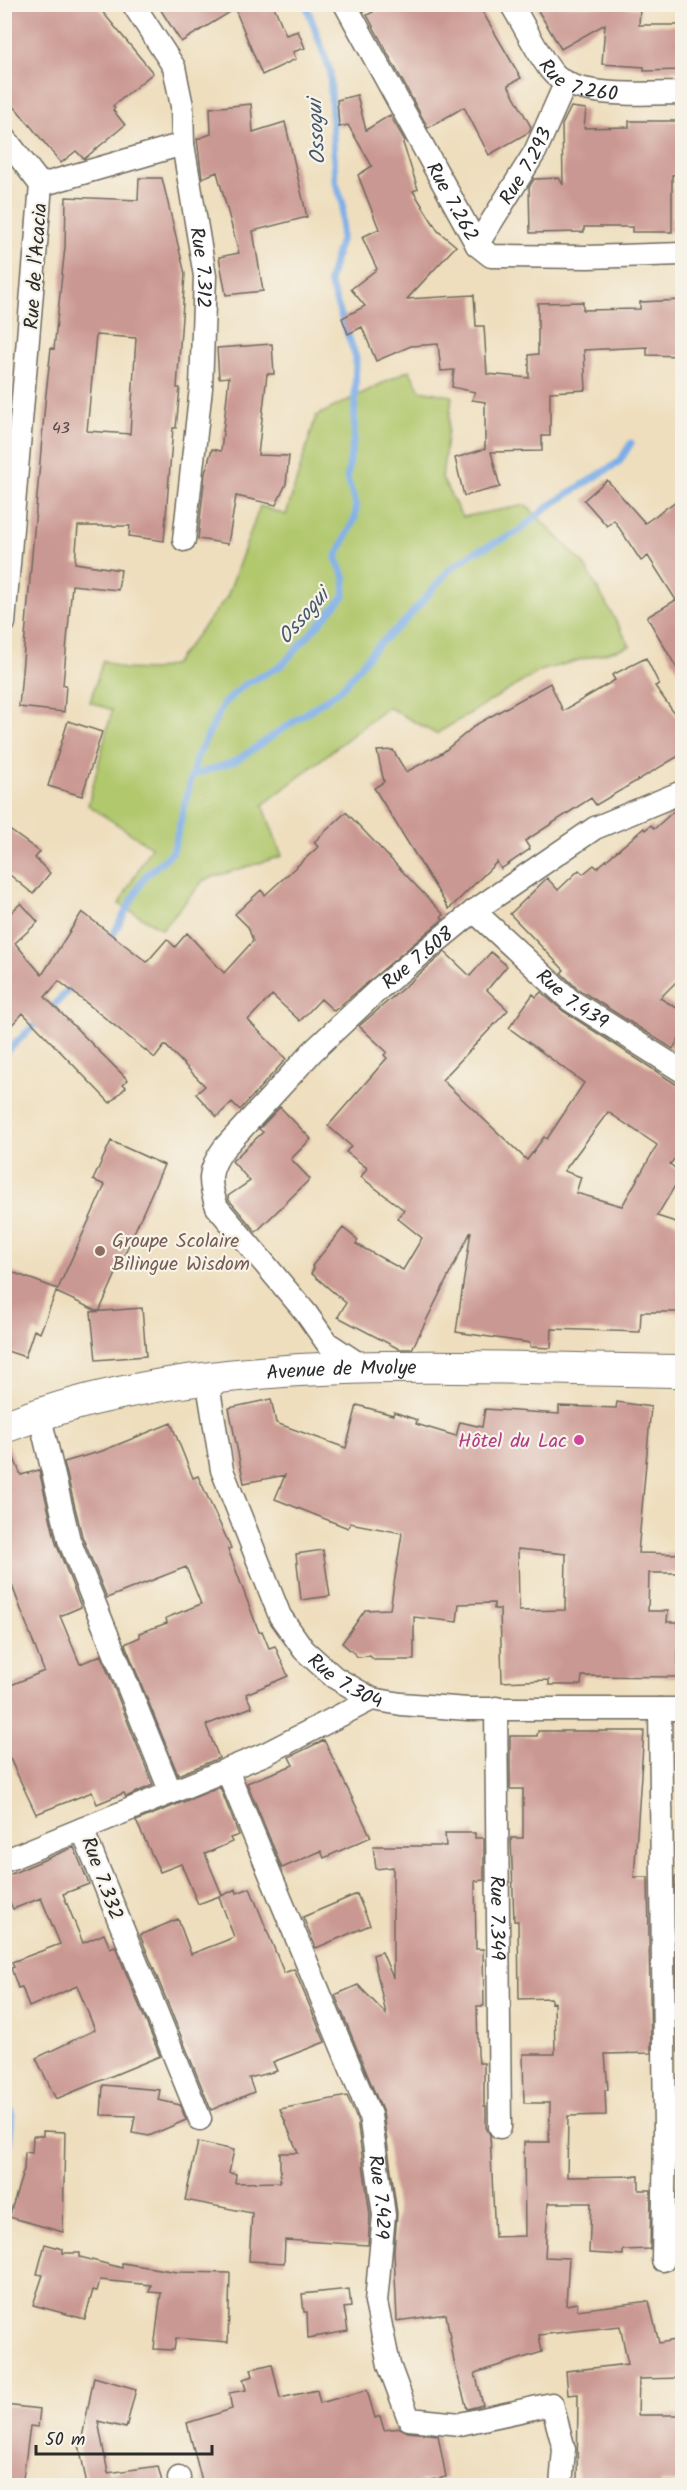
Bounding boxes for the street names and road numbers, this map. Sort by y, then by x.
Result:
street label: Rue 7.260 [529,53,619,111]
street label: Rue 7.293 [492,123,562,212]
street label: Rue 7.262 [416,157,486,248]
street label: Rue de l'Acacia [17,202,57,330]
street label: Rue 7.312 [179,225,219,309]
street label: Rue 7.608 [375,919,462,999]
street label: Rue 7.439 [528,962,614,1039]
street label: Avenue de Mvolye [265,1353,417,1390]
street label: Rue 7.304 [299,1646,384,1718]
street label: Rue 7.332 [71,1832,131,1925]
street label: Rue 7.349 [480,1876,512,1961]
street label: Rue 7.429 [358,2153,398,2240]

